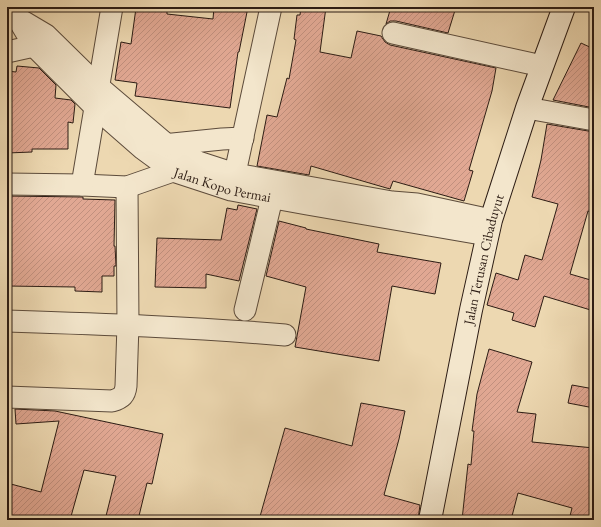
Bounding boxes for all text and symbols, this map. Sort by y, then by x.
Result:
street label: Jalan Kopo Permai [170,163,273,206]
street label: Jalan Terusan Cibaduyut [459,191,508,327]

